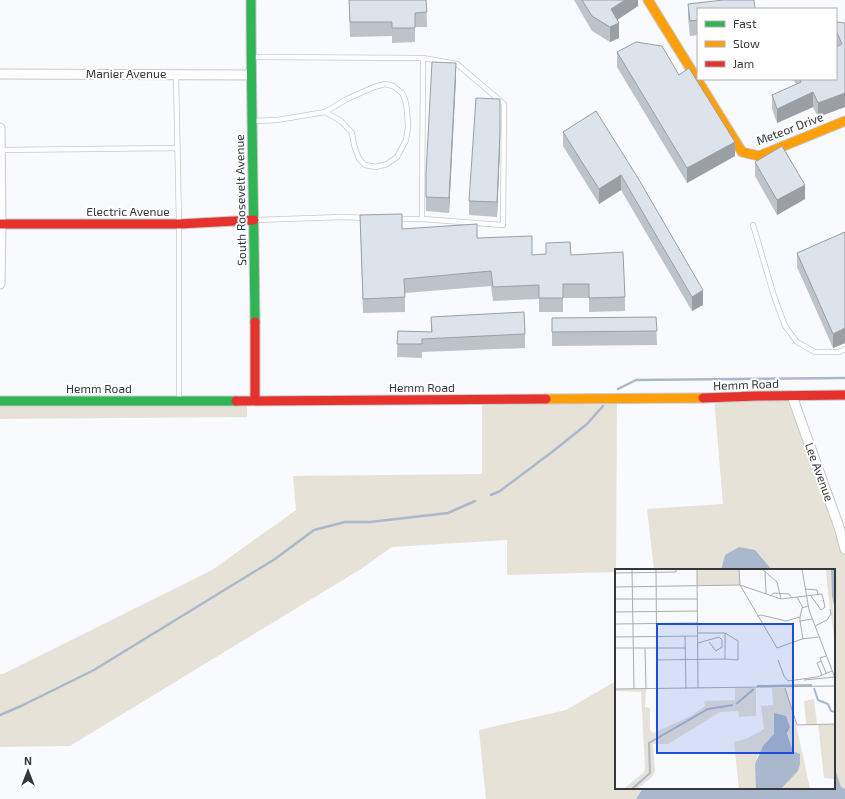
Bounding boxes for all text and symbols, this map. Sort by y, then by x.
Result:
legend [697,8,837,80]
text: Fast [733,16,757,30]
text: Slow [733,36,760,50]
text: Jam [733,56,754,70]
street label: Manier Avenue [86,66,166,80]
street label: Meteor Drive [754,109,825,147]
street label: South Roosevelt Avenue [232,134,248,266]
street label: Electric Avenue [86,204,170,218]
street label: Hemm Road [713,376,779,392]
street label: Hemm Road [389,380,455,394]
street label: Hemm Road [66,381,132,395]
street label: Lee Avenue [803,440,837,503]
inset map [615,569,835,789]
north arrow [8,751,48,791]
text: N [24,754,32,767]

